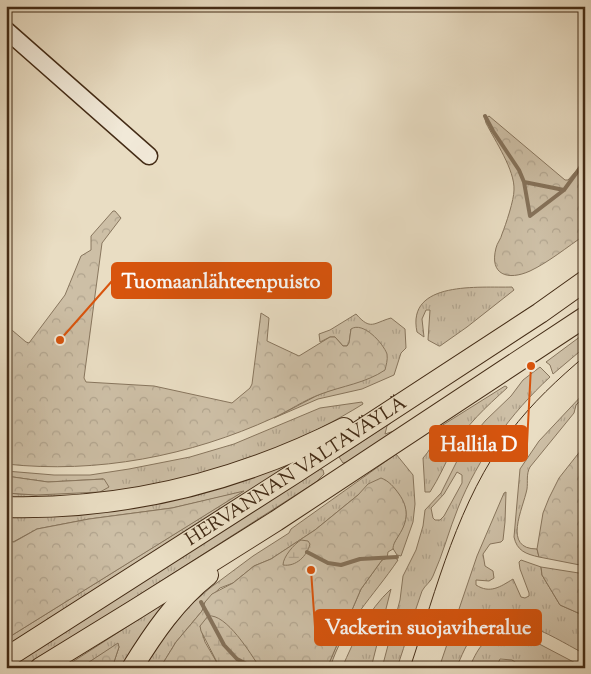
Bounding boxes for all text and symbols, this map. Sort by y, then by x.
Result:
callout: Tuomaanlähteenpuisto [112,263,331,298]
text: Tuomaanlähteenpuisto [122,269,321,298]
street label: HERVANNAN VALTAVÄYLÄ [180,390,413,553]
callout: Hallila D [430,426,527,461]
text: Hallila D [441,432,518,461]
callout: Vackerin suojaviheralue [315,610,541,645]
text: Vackerin suojaviheralue [325,615,531,644]

